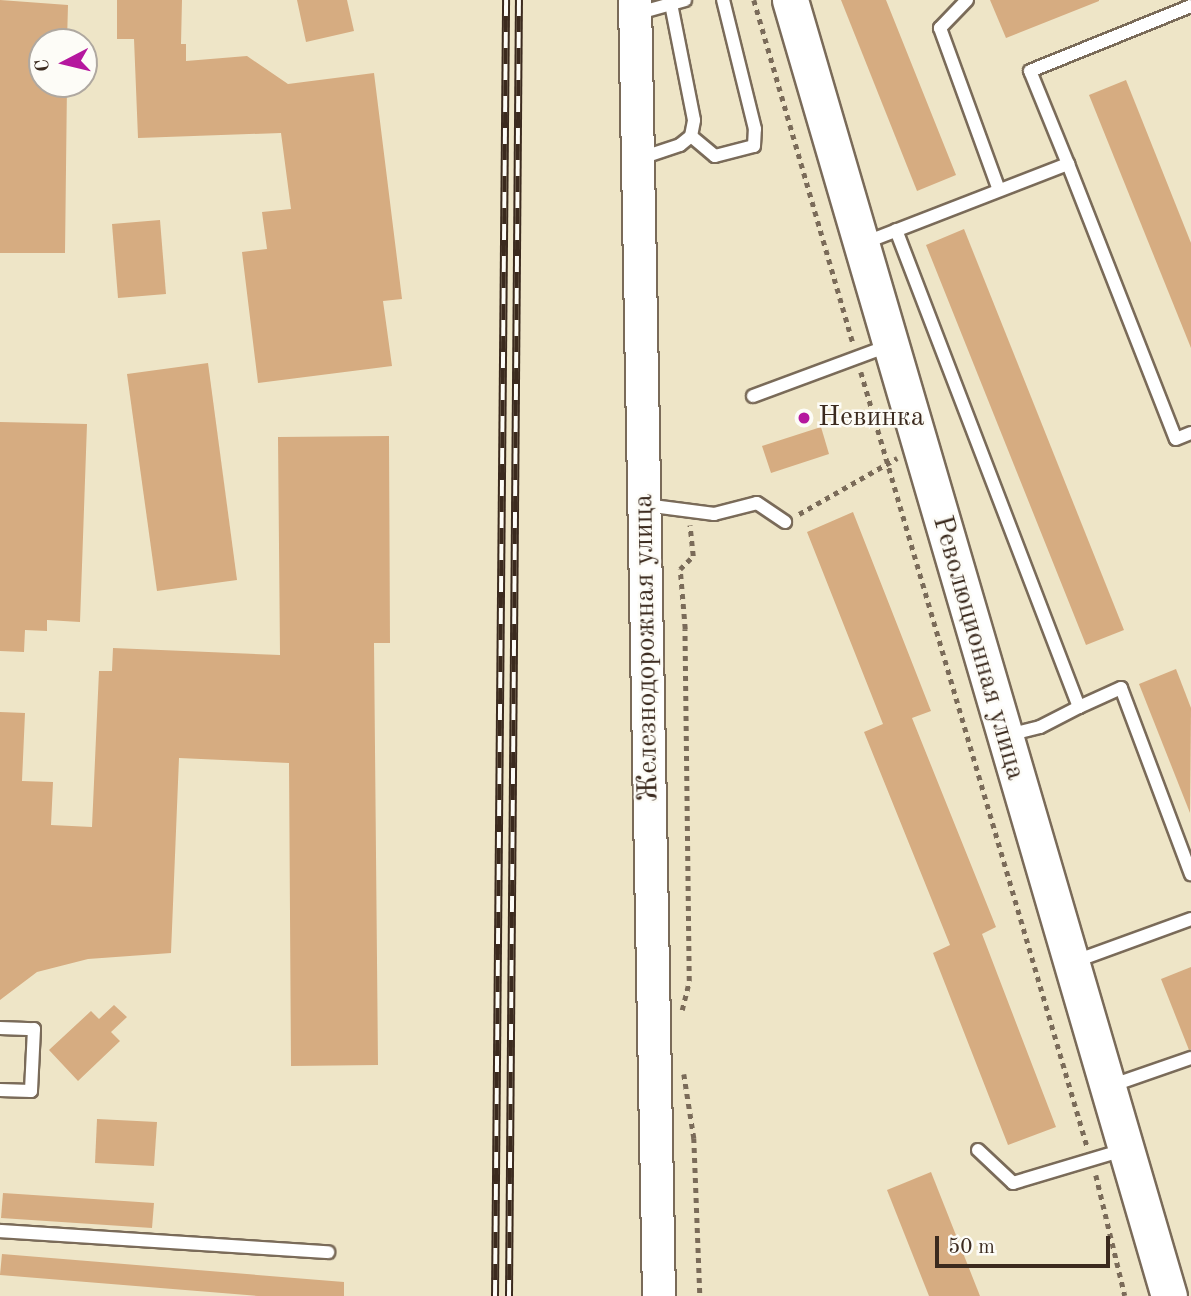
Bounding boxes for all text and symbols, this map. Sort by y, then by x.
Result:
north arrow [28,28,98,98]
text: С [33,58,54,73]
place label: Невинка [818,401,925,435]
marker: Невинка [796,410,812,426]
street label: Железнодорожная улица [628,494,666,802]
street label: Революционная улица [924,512,1032,784]
scale bar [939,1222,1114,1266]
text: 50 m [948,1237,995,1258]

